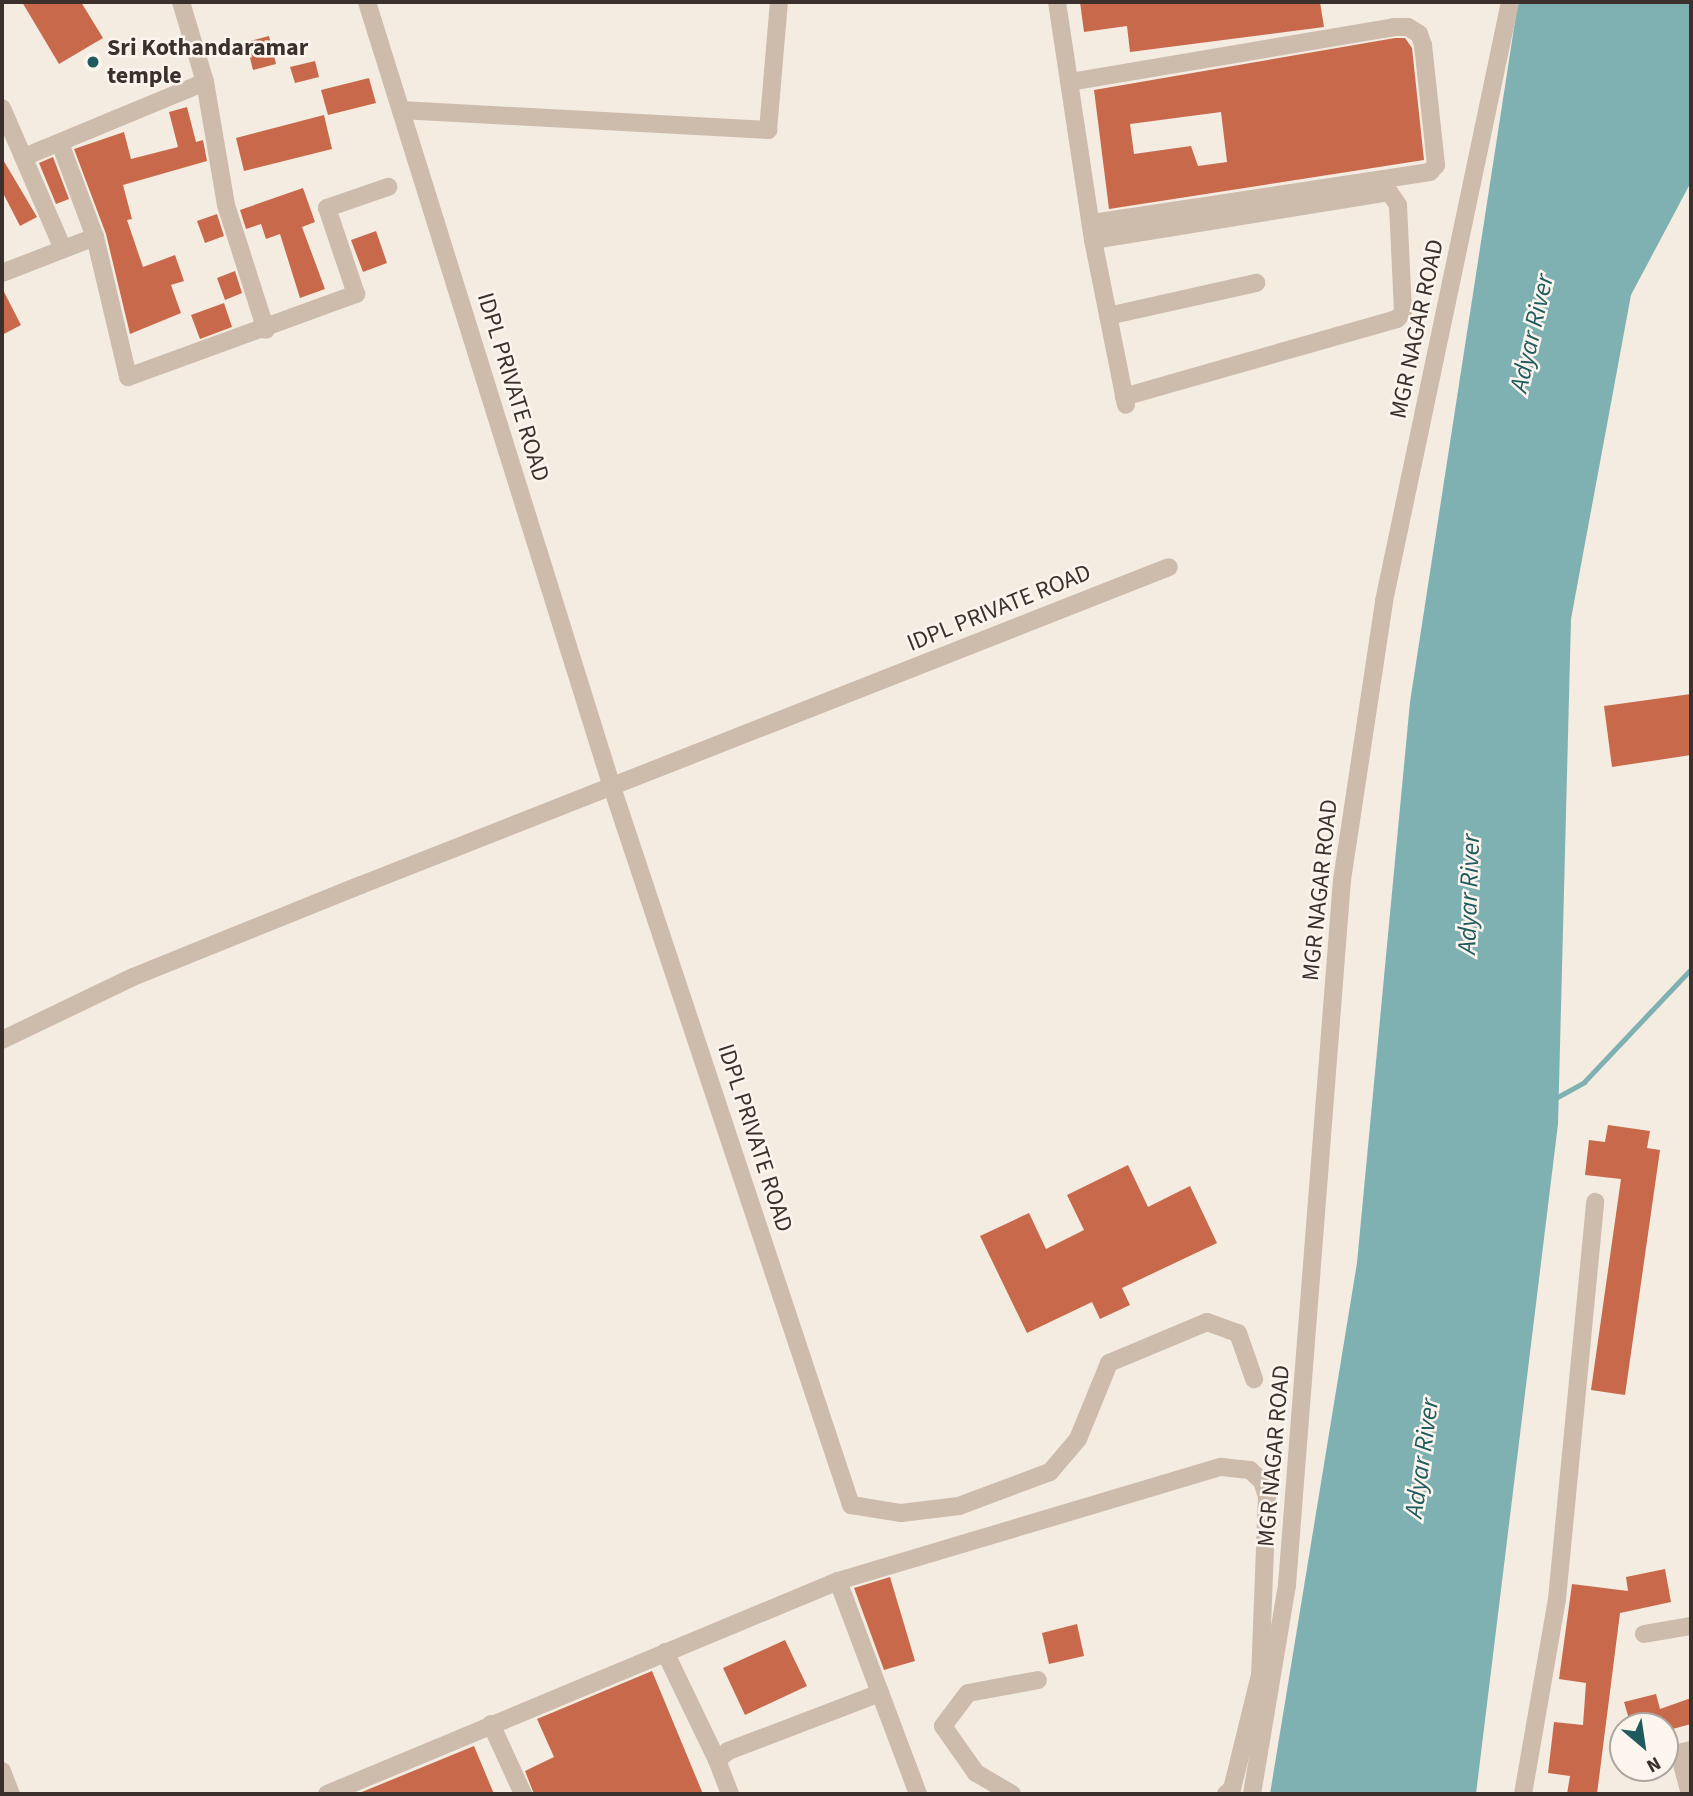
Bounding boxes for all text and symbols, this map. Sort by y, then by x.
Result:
place label: Sri Kothandaramar temple [107,34,308,90]
marker: Sri Kothandaramar temple [85,54,101,70]
street label: MGR NAGAR ROAD [1384,237,1450,421]
water label: Adyar River [1503,271,1561,395]
street label: IDPL PRIVATE ROAD [471,289,555,485]
street label: IDPL PRIVATE ROAD [903,558,1095,658]
street label: MGR NAGAR ROAD [1296,798,1344,982]
water label: Adyar River [1451,833,1487,955]
street label: IDPL PRIVATE ROAD [711,1040,799,1236]
street label: MGR NAGAR ROAD [1252,1364,1296,1548]
water label: Adyar River [1398,1396,1446,1520]
north arrow [1609,1712,1679,1782]
text: N [1641,1749,1666,1779]

